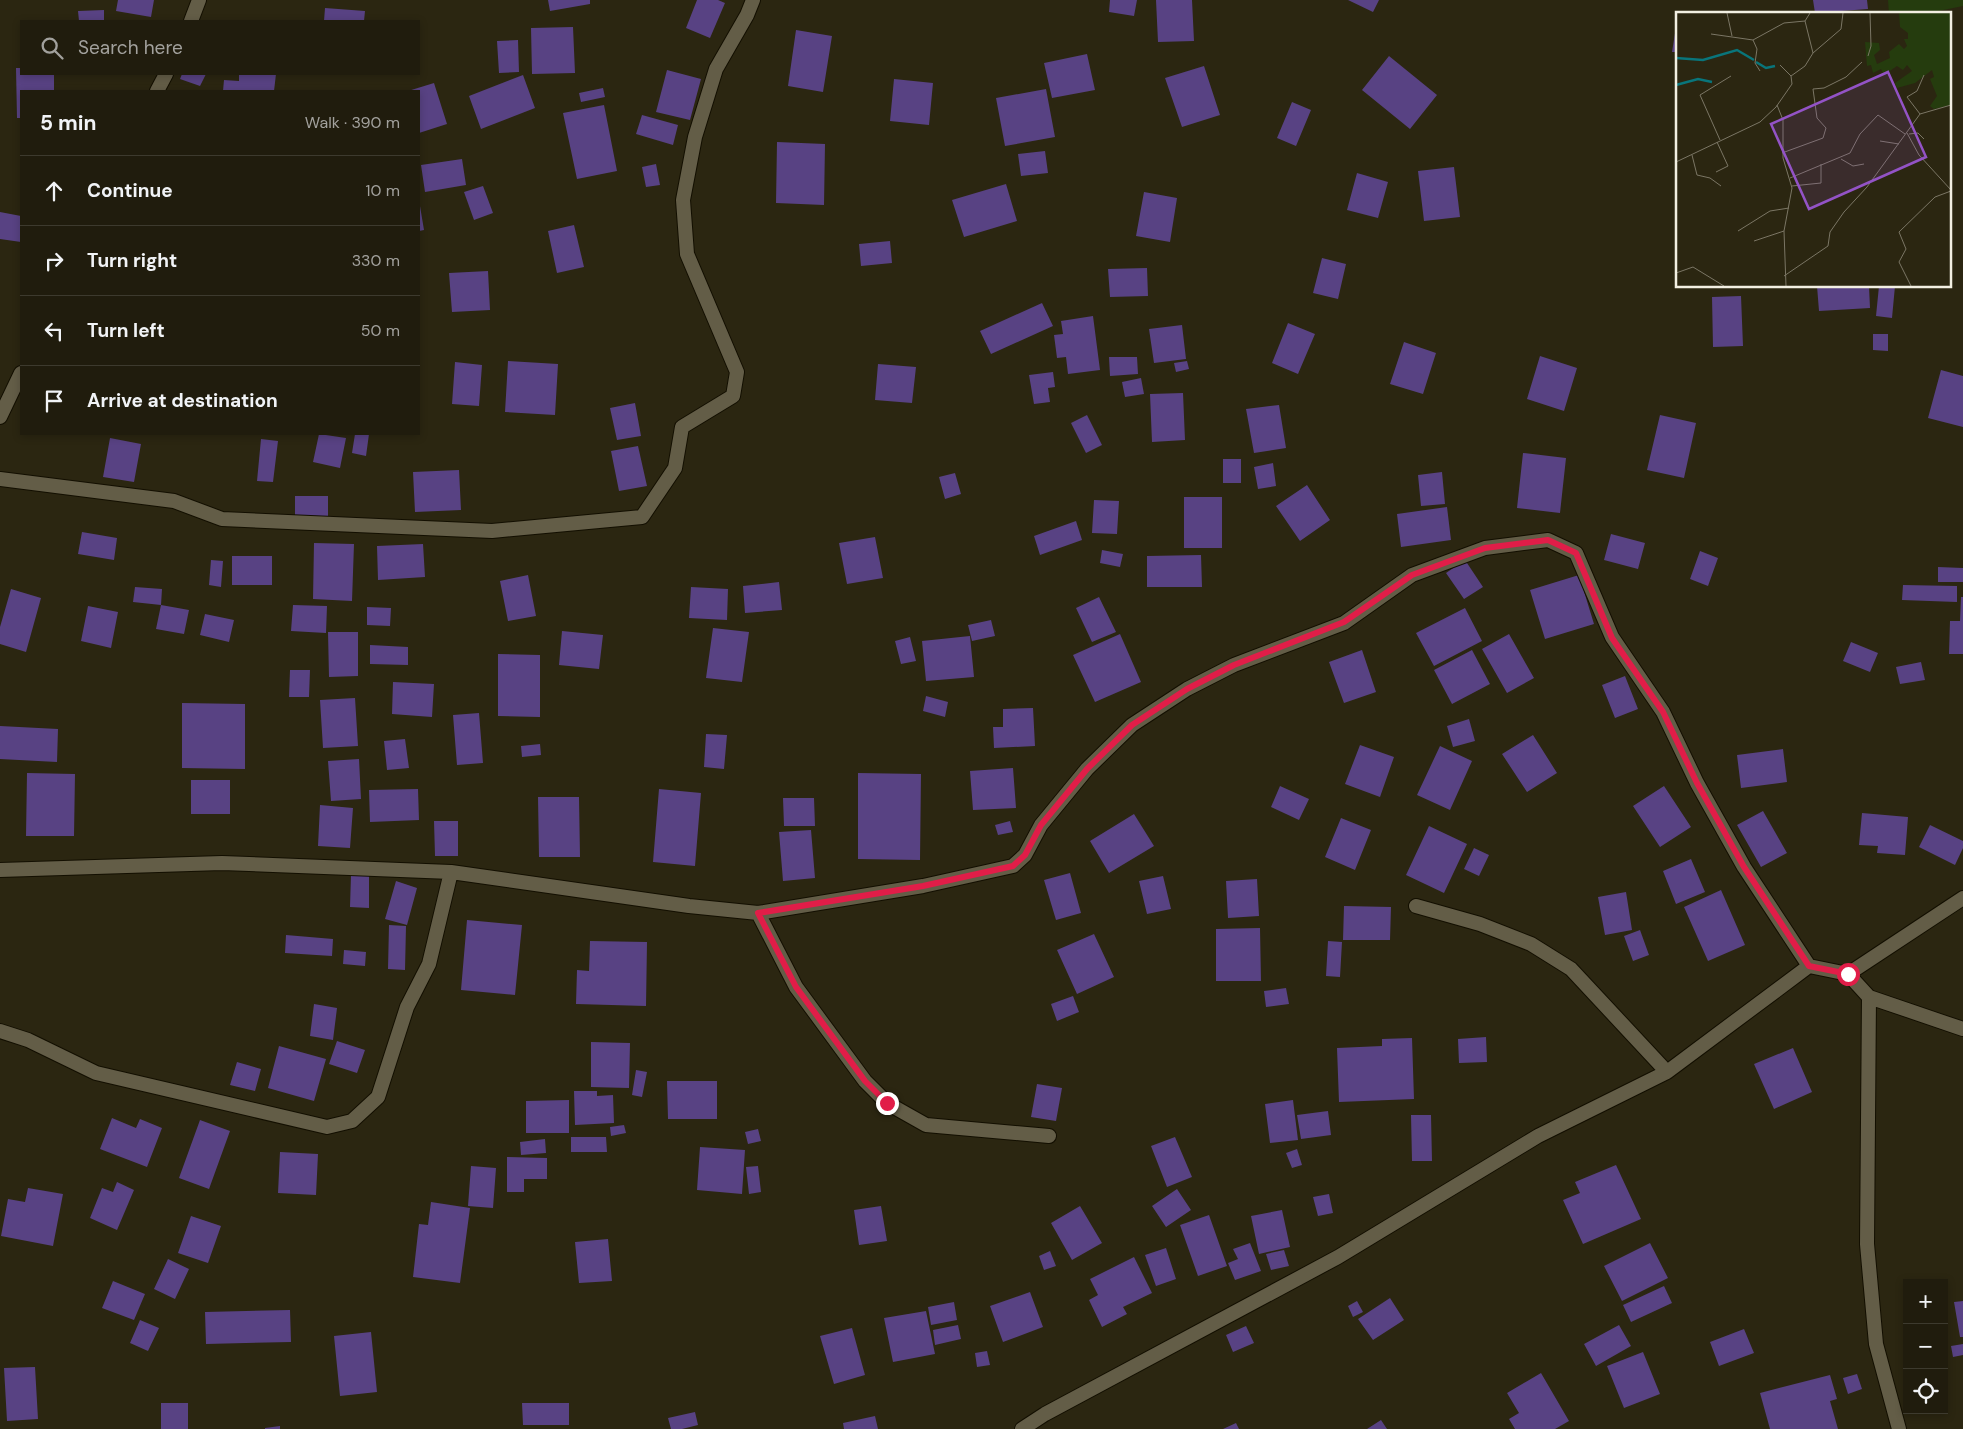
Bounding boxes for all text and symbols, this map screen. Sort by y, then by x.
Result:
inset map [1676,12,1950,288]
search box [20,20,420,75]
icon: search [38,34,66,62]
text: Search here [78,35,183,60]
text: 5 min [40,109,96,137]
text: Walk · 390 m [305,112,400,133]
icon: ahead [40,177,68,205]
text: Continue [87,178,173,203]
text: 10 m [366,180,400,201]
icon: right [40,247,68,275]
text: Turn right [87,248,177,273]
text: 330 m [352,250,400,271]
icon: left [40,317,68,345]
text: Turn left [87,318,165,343]
text: 50 m [361,320,400,341]
icon: arrive [40,387,68,415]
text: Arrive at destination [87,388,278,413]
route start [1837,963,1860,986]
route end [876,1092,899,1115]
map controls [1903,1279,1948,1414]
button: + [1903,1279,1948,1324]
button: − [1903,1324,1948,1369]
button: locate [1903,1369,1948,1414]

